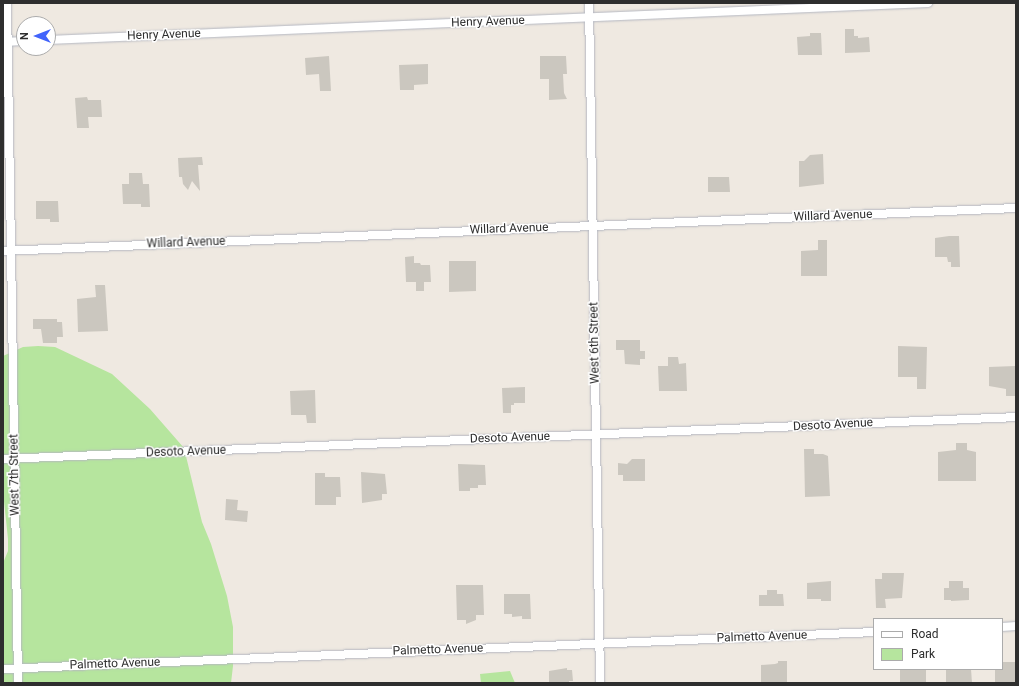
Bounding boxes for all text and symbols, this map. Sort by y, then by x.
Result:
street label: Henry Avenue [451,14,525,30]
north arrow [16,16,56,56]
street label: Henry Avenue [127,27,201,43]
text: N [18,32,31,40]
street label: Willard Avenue [793,207,873,225]
street label: Willard Avenue [469,220,549,238]
street label: Willard Avenue [146,234,226,252]
street label: West 6th Street [587,302,603,384]
street label: Desoto Avenue [793,416,873,434]
street label: Desoto Avenue [470,429,550,447]
street label: West 7th Street [7,434,23,516]
street label: Desoto Avenue [146,443,226,461]
legend [873,618,1003,670]
text: Road [911,627,939,641]
street label: Palmetto Avenue [716,628,808,646]
street label: Palmetto Avenue [392,641,484,659]
text: Park [911,647,935,661]
street label: Palmetto Avenue [69,655,161,673]

